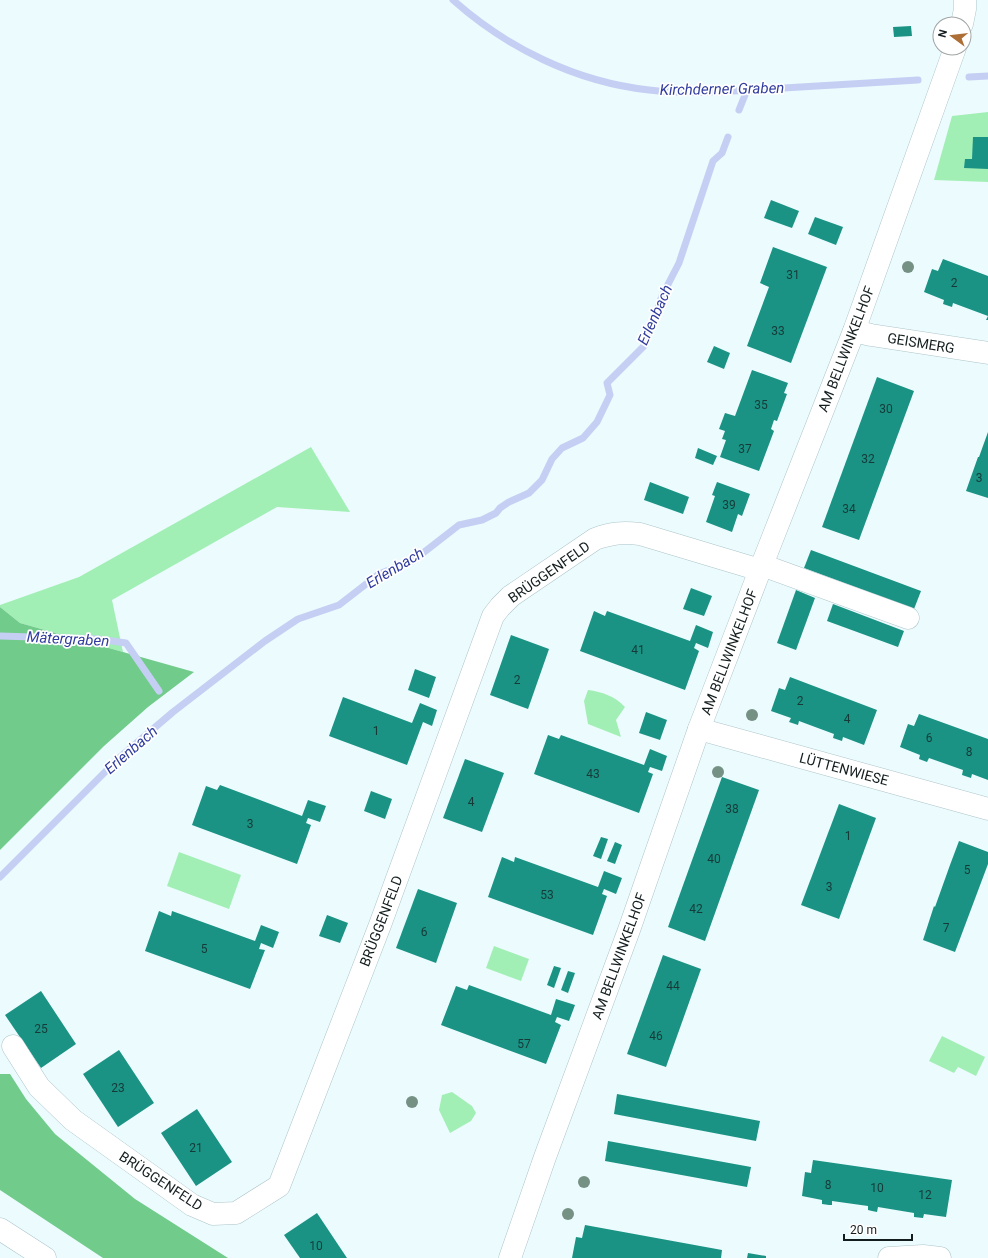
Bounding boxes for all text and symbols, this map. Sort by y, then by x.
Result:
north arrow [932,16,972,56]
text: N [936,28,950,39]
water label: Kirchderner Graben [660,79,784,99]
house number: 31 [786,268,800,282]
house number: 2 [951,276,958,290]
water label: Erlenbach [634,282,676,348]
street label: AM BELLWINKELHOF [815,284,877,414]
house number: 33 [771,324,785,338]
street label: GEISMERG [886,330,956,356]
house number: 35 [754,398,768,412]
house number: 30 [879,402,893,416]
house number: 37 [738,442,752,456]
house number: 32 [861,452,875,466]
house number: 3 [976,471,982,485]
house number: 39 [722,498,736,512]
house number: 34 [842,502,856,516]
street label: BRÜGGENFELD [505,538,593,606]
water label: Erlenbach [363,544,427,592]
street label: AM BELLWINKELHOF [698,587,760,717]
water label: Mätergraben [26,628,110,650]
house number: 41 [631,643,645,657]
house number: 2 [514,673,521,687]
house number: 2 [797,694,804,708]
house number: 4 [844,712,851,726]
water label: Erlenbach [101,722,161,778]
house number: 1 [373,724,379,738]
house number: 6 [926,731,933,745]
house number: 8 [966,745,973,759]
street label: LÜTTENWIESE [798,749,890,789]
house number: 43 [586,767,600,781]
house number: 4 [468,795,475,809]
house number: 38 [725,802,739,816]
house number: 3 [247,817,253,831]
house number: 1 [845,829,851,843]
house number: 40 [707,852,721,866]
house number: 5 [964,863,971,877]
street label: BRÜGGENFELD [356,873,406,969]
house number: 3 [826,880,832,894]
house number: 53 [540,888,554,902]
street label: AM BELLWINKELHOF [589,890,649,1021]
house number: 42 [689,902,703,916]
house number: 7 [943,921,950,935]
house number: 6 [421,925,428,939]
house number: 5 [201,942,208,956]
house number: 44 [666,979,680,993]
house number: 25 [34,1022,48,1036]
house number: 46 [649,1029,663,1043]
house number: 57 [517,1037,531,1051]
house number: 23 [111,1081,125,1095]
house number: 21 [189,1141,203,1155]
street label: BRÜGGENFELD [116,1148,206,1214]
house number: 8 [825,1178,832,1192]
house number: 10 [870,1181,884,1195]
house number: 12 [918,1188,932,1202]
scale bar [844,1216,912,1242]
text: 20 m [850,1223,877,1237]
house number: 10 [309,1239,323,1253]

